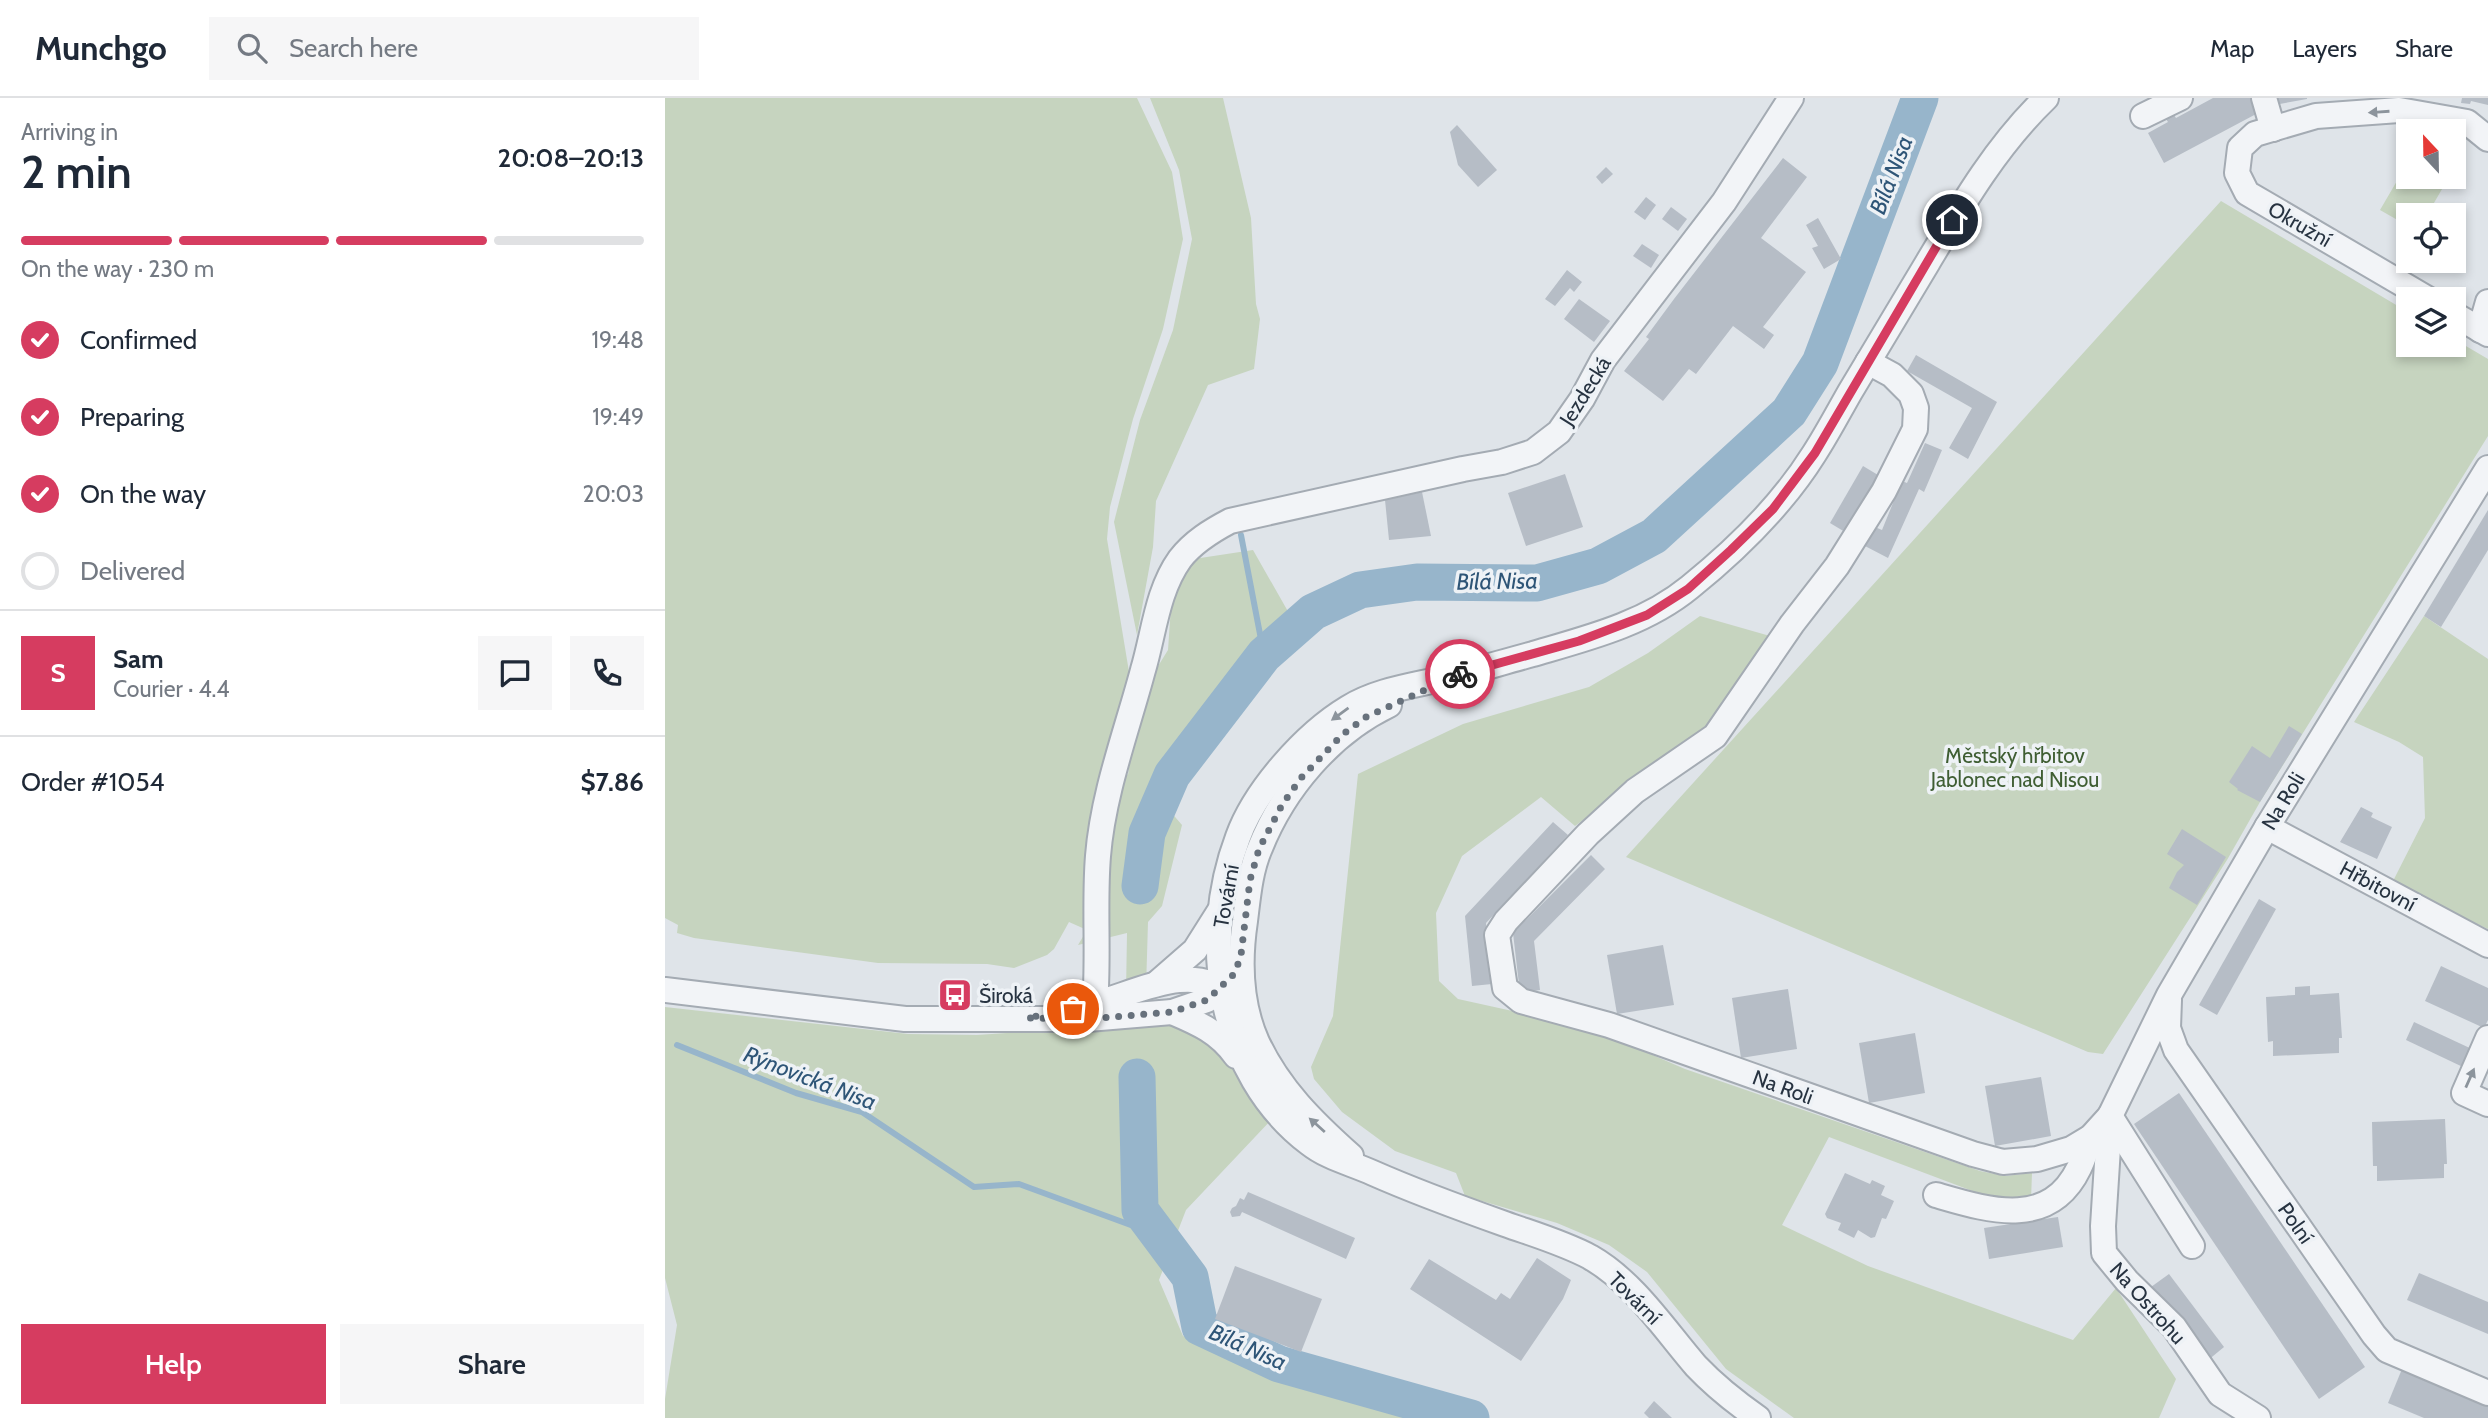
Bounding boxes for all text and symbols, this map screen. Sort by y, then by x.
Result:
search box [209,17,699,80]
text: Munchgo [35,28,167,68]
icon: search [233,29,271,67]
text: Search here [289,32,418,64]
text: Map [2210,34,2254,63]
text: Layers [2292,34,2357,63]
text: Share [2395,34,2453,63]
one-way arrow [2367,106,2389,117]
text: Arriving in [21,118,118,146]
north arrow [2396,119,2466,189]
map controls [2396,119,2466,357]
water label: Bílá Nisa [1863,132,1919,218]
text: 20:08–20:13 [498,142,644,174]
text: 2 min [21,144,132,200]
pin [1922,190,1982,250]
street label: Okružní [2264,196,2337,252]
icon: home [1933,201,1971,239]
button: locate [2396,203,2466,273]
text: On the way · 230 m [21,255,214,283]
button: layers [2396,287,2466,357]
icon: check [21,321,59,359]
text: Confirmed [80,324,197,356]
text: 19:48 [591,326,644,354]
street label: Jezdecká [1554,352,1616,431]
icon: check [21,398,59,436]
text: Preparing [80,401,184,433]
text: 19:49 [592,403,644,431]
icon: check [21,475,59,513]
text: On the way [80,478,206,510]
text: 20:03 [583,480,644,508]
text: Delivered [80,555,185,587]
water label: Bílá Nisa [1456,566,1538,596]
button: chat [478,636,552,710]
button: phone [570,636,644,710]
courier [1425,639,1495,709]
text: Sam [113,643,164,675]
icon: bike [1441,655,1479,693]
text: S [50,657,66,689]
text: Courier · 4.4 [113,675,230,703]
one-way arrow [1331,707,1349,721]
park label: Městský hřbitov Jablonec nad Nisou [1930,743,2099,792]
text: Order #1054 [21,766,165,798]
text: $7.86 [580,766,644,798]
street label: Na Roli [2256,768,2310,834]
street label: Hřbitovní [2336,856,2421,917]
street label: Tovární [1208,862,1244,930]
bus stop icon: Široká [936,976,974,1014]
pin [1043,979,1103,1039]
place label: Široká [979,983,1033,1008]
icon: bag [1054,990,1092,1028]
water label: Rýnovická Nisa [740,1040,880,1116]
street label: Na Roli [1749,1065,1817,1109]
one-way arrow [2464,1068,2476,1088]
one-way arrow [1308,1117,1326,1133]
street label: Polní [2273,1198,2319,1249]
street label: Na Ostrohu [2105,1257,2191,1349]
street label: Tovární [1604,1267,1667,1330]
water label: Bílá Nisa [1205,1318,1291,1376]
button: Help [21,1324,326,1404]
button: Share [340,1324,644,1404]

